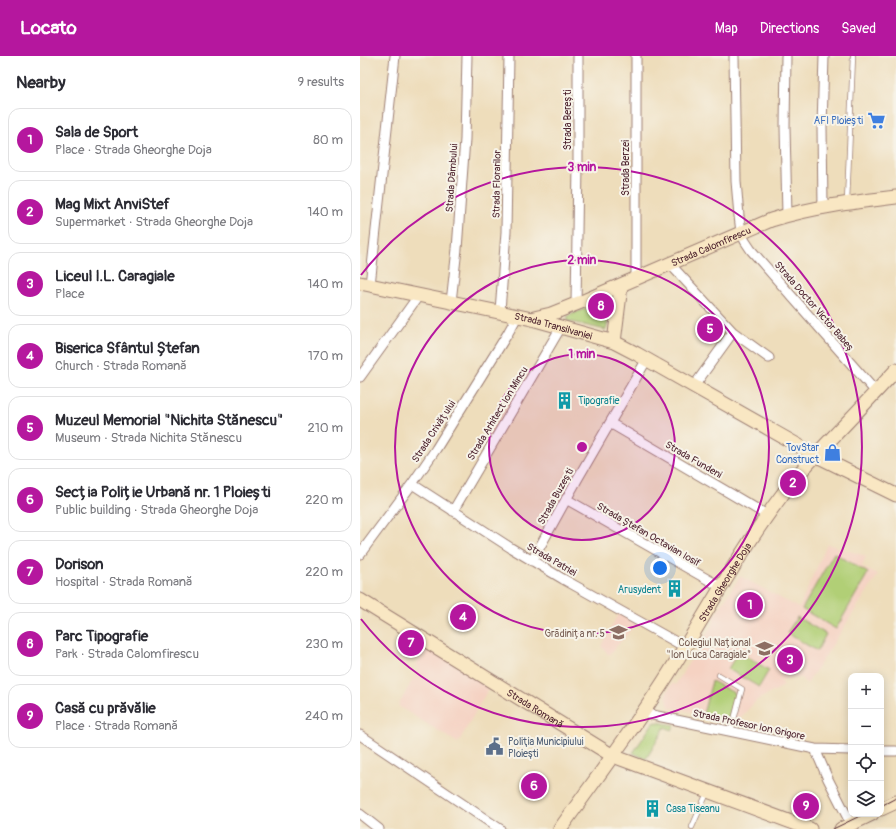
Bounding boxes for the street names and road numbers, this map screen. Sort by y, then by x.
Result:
street label: Strada Berești [562,90,574,150]
street label: Strada Berzei [620,140,632,196]
street label: Strada Dâmbului [444,143,460,213]
street label: Strada Florarilor [490,149,504,218]
street label: Strada Calomfirescu [669,224,753,270]
street label: Strada Doctor Victor Babeș [772,259,857,354]
street label: Strada Transilvaniei [513,310,594,343]
street label: Strada Arhitect Ion Mincu [465,364,531,463]
street label: Strada Crivățului [409,398,458,465]
street label: Strada Fundeni [663,439,724,481]
street label: Strada Buzești [535,466,576,527]
street label: Strada Ștefan Octavian Iosif [595,500,702,569]
street label: Strada Gheorghe Doja [697,540,754,624]
street label: Strada Patriei [525,541,579,579]
street label: Strada Romană [504,687,566,731]
street label: Strada Profesor Ion Grigore [692,707,806,743]

